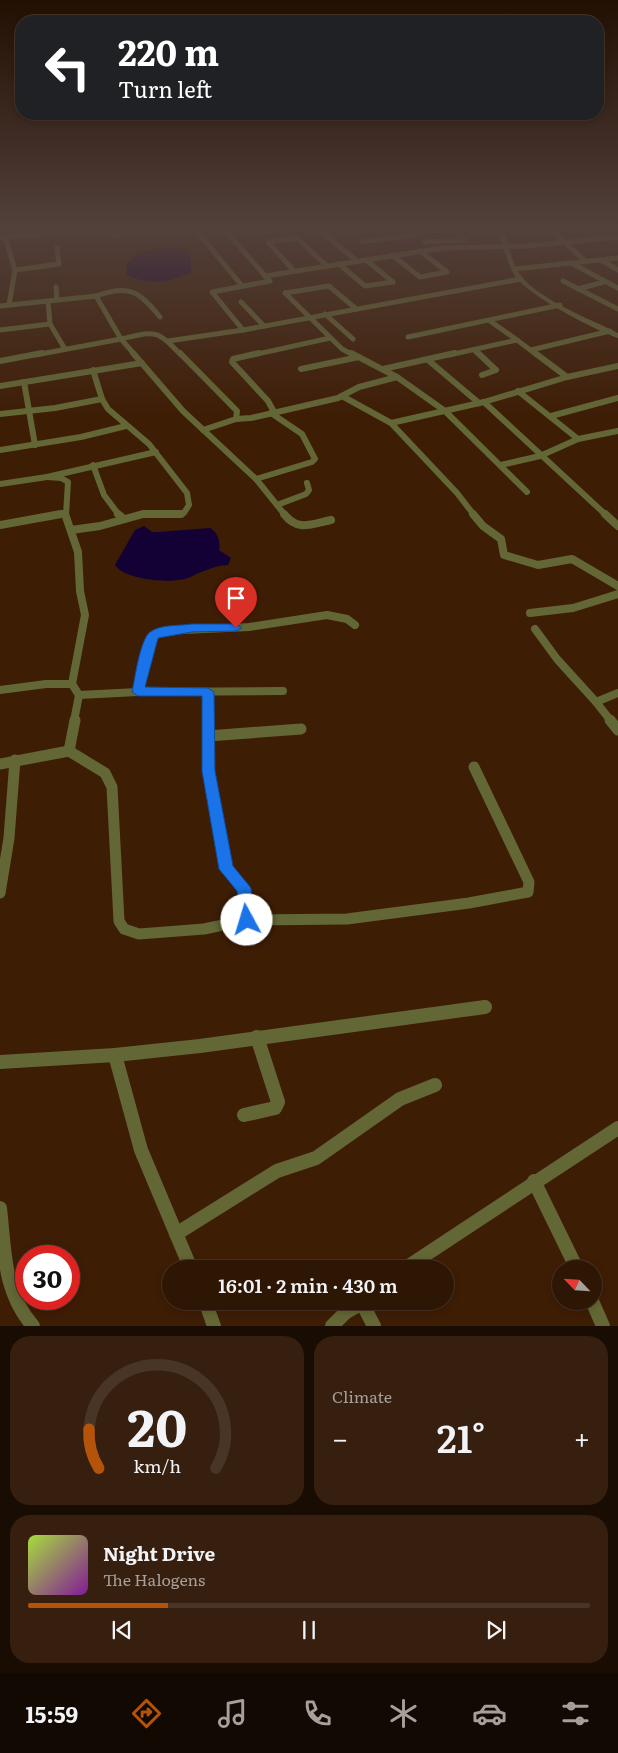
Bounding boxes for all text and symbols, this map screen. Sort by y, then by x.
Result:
text: 220 m [118,25,219,77]
icon: left [35,35,100,100]
text: Turn left [118,72,212,105]
pin [215,577,257,628]
icon: arrive [222,584,250,612]
position arrow [220,893,272,945]
speed limit sign: 30 [15,1245,80,1310]
north arrow [552,1260,602,1310]
map controls [552,1260,602,1310]
text: 16:01 · 2 min · 430 m [218,1271,398,1299]
text: Climate [332,1384,392,1408]
text: 20 [127,1385,187,1463]
text: 21° [437,1408,485,1465]
text: − [332,1416,348,1458]
text: + [574,1416,590,1458]
text: km/h [133,1452,181,1479]
text: Night Drive [103,1539,215,1567]
text: The Halogens [103,1567,205,1591]
icon: previous [108,1616,136,1644]
icon: pause [295,1616,323,1644]
icon: next [482,1616,510,1644]
icon: directions [129,1696,164,1731]
icon: music [215,1696,250,1731]
icon: phone [300,1696,335,1731]
icon: climate [386,1696,421,1731]
icon: car [472,1696,507,1731]
icon: filters [558,1696,593,1731]
text: 15:59 [25,1697,78,1730]

